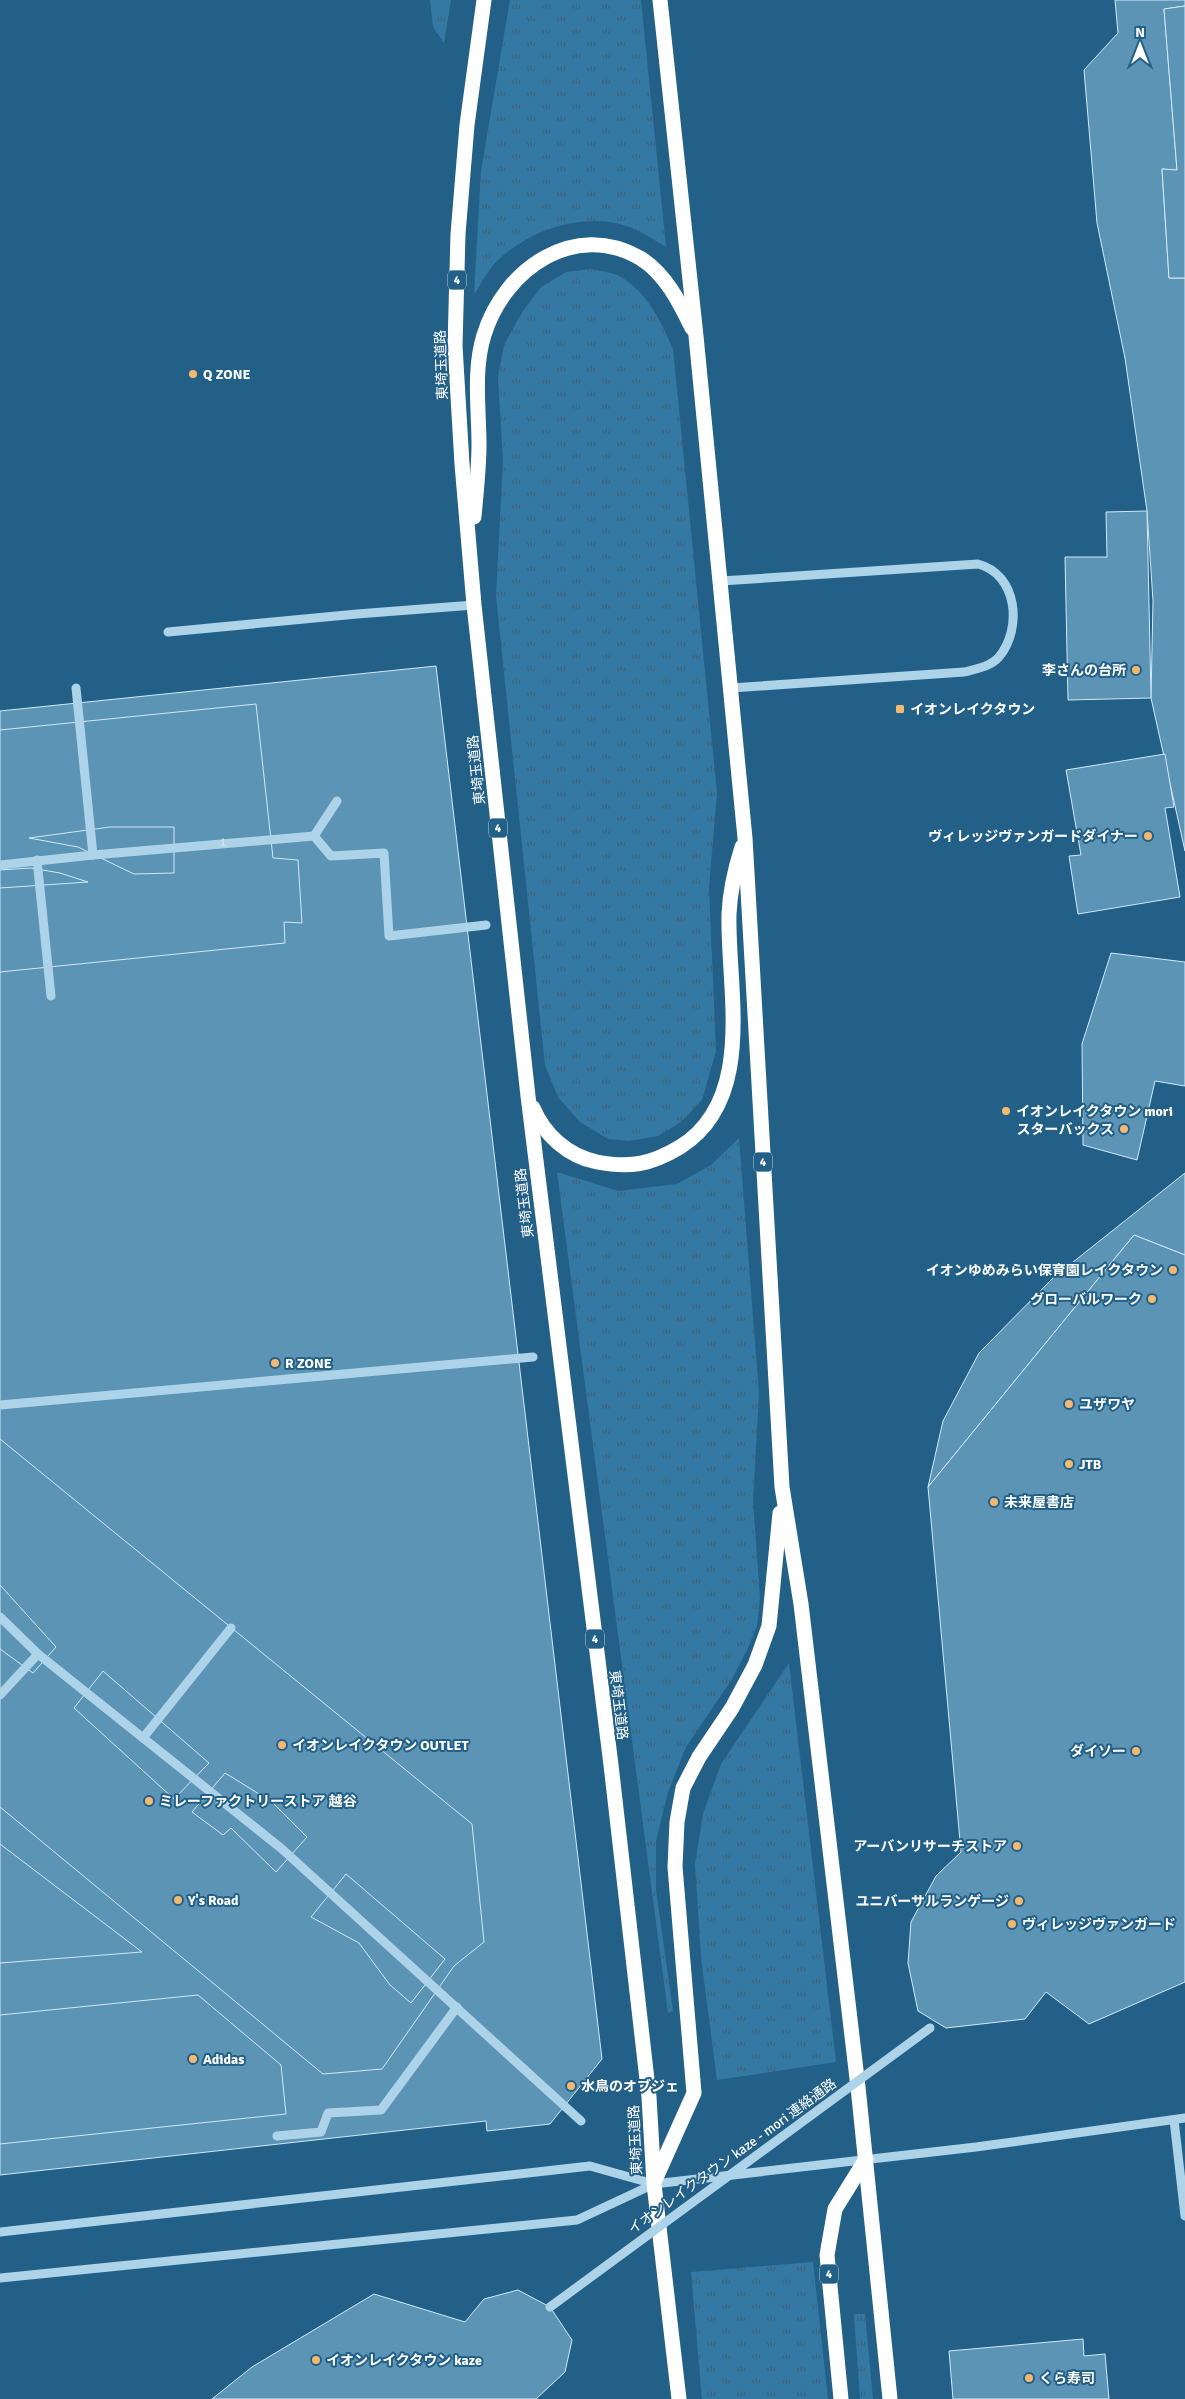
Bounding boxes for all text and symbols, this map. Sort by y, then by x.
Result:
north arrow [1115,20,1165,70]
text: N [1135,24,1145,41]
road number: 4 [448,270,466,290]
street label: 東埼玉道路 [432,330,451,400]
place label: Q ZONE [203,366,250,383]
marker: Q ZONE [187,368,199,380]
place label: 李さんの台所 [1042,662,1126,679]
marker: 李さんの台所 [1130,664,1142,676]
place label: イオンレイクタウン [910,701,1035,718]
marker: イオンレイクタウン [894,703,906,715]
street label: 東埼玉道路 [464,734,489,806]
road number: 4 [489,818,507,838]
place label: ヴィレッジヴァンガードダイナー [928,828,1138,845]
marker: ヴィレッジヴァンガードダイナー [1142,830,1154,842]
house number: 1 [220,836,226,849]
place label: イオンレイクタウン mori [1016,1103,1173,1120]
marker: イオンレイクタウン mori [1000,1105,1012,1117]
place label: スターバックス [1017,1121,1114,1138]
marker: スターバックス [1118,1123,1130,1135]
road number: 4 [754,1152,772,1172]
street label: 東埼玉道路 [512,1167,537,1239]
place label: イオンゆめみらい保育園レイクタウン [926,1262,1163,1279]
marker: イオンゆめみらい保育園レイクタウン [1167,1264,1179,1276]
place label: グローバルワーク [1030,1291,1142,1308]
marker: グローバルワーク [1146,1293,1158,1305]
place label: R ZONE [285,1355,332,1372]
marker: R ZONE [269,1357,281,1369]
place label: ユザワヤ [1079,1396,1135,1413]
marker: ユザワヤ [1063,1398,1075,1410]
place label: JTB [1079,1456,1102,1473]
marker: JTB [1063,1458,1075,1470]
place label: 未来屋書店 [1004,1494,1074,1511]
marker: 未来屋書店 [988,1496,1000,1508]
road number: 4 [586,1630,604,1648]
street label: 東埼玉道路 [606,1669,631,1741]
place label: イオンレイクタウン OUTLET [292,1737,469,1754]
marker: イオンレイクタウン OUTLET [276,1739,288,1751]
place label: ダイソー [1070,1743,1126,1760]
marker: ダイソー [1130,1745,1142,1757]
place label: ミレーファクトリーストア 越谷 [159,1793,358,1810]
marker: ミレーファクトリーストア 越谷 [143,1795,155,1807]
place label: アーバンリサーチストア [853,1838,1007,1855]
marker: アーバンリサーチストア [1011,1840,1023,1852]
place label: Y's Road [187,1892,239,1909]
place label: ユニバーサルランゲージ [856,1893,1009,1910]
marker: Y's Road [172,1894,184,1906]
marker: ユニバーサルランゲージ [1013,1895,1025,1907]
place label: ヴィレッジヴァンガード [1022,1916,1176,1933]
marker: ヴィレッジヴァンガード [1006,1918,1018,1930]
place label: Adidas [203,2051,244,2068]
marker: Adidas [187,2053,199,2065]
street label: イオンレイクタウン kaze - mori 連絡通路 [625,2075,840,2238]
place label: 水鳥のオブジェ [581,2078,679,2095]
marker: 水鳥のオブジェ [565,2080,577,2092]
street label: 東埼玉道路 [625,2105,646,2175]
road number: 4 [820,2264,838,2284]
place label: イオンレイクタウン kaze [326,2352,482,2369]
marker: イオンレイクタウン kaze [310,2354,322,2366]
place label: くら寿司 [1039,2370,1095,2387]
marker: くら寿司 [1023,2372,1035,2384]

